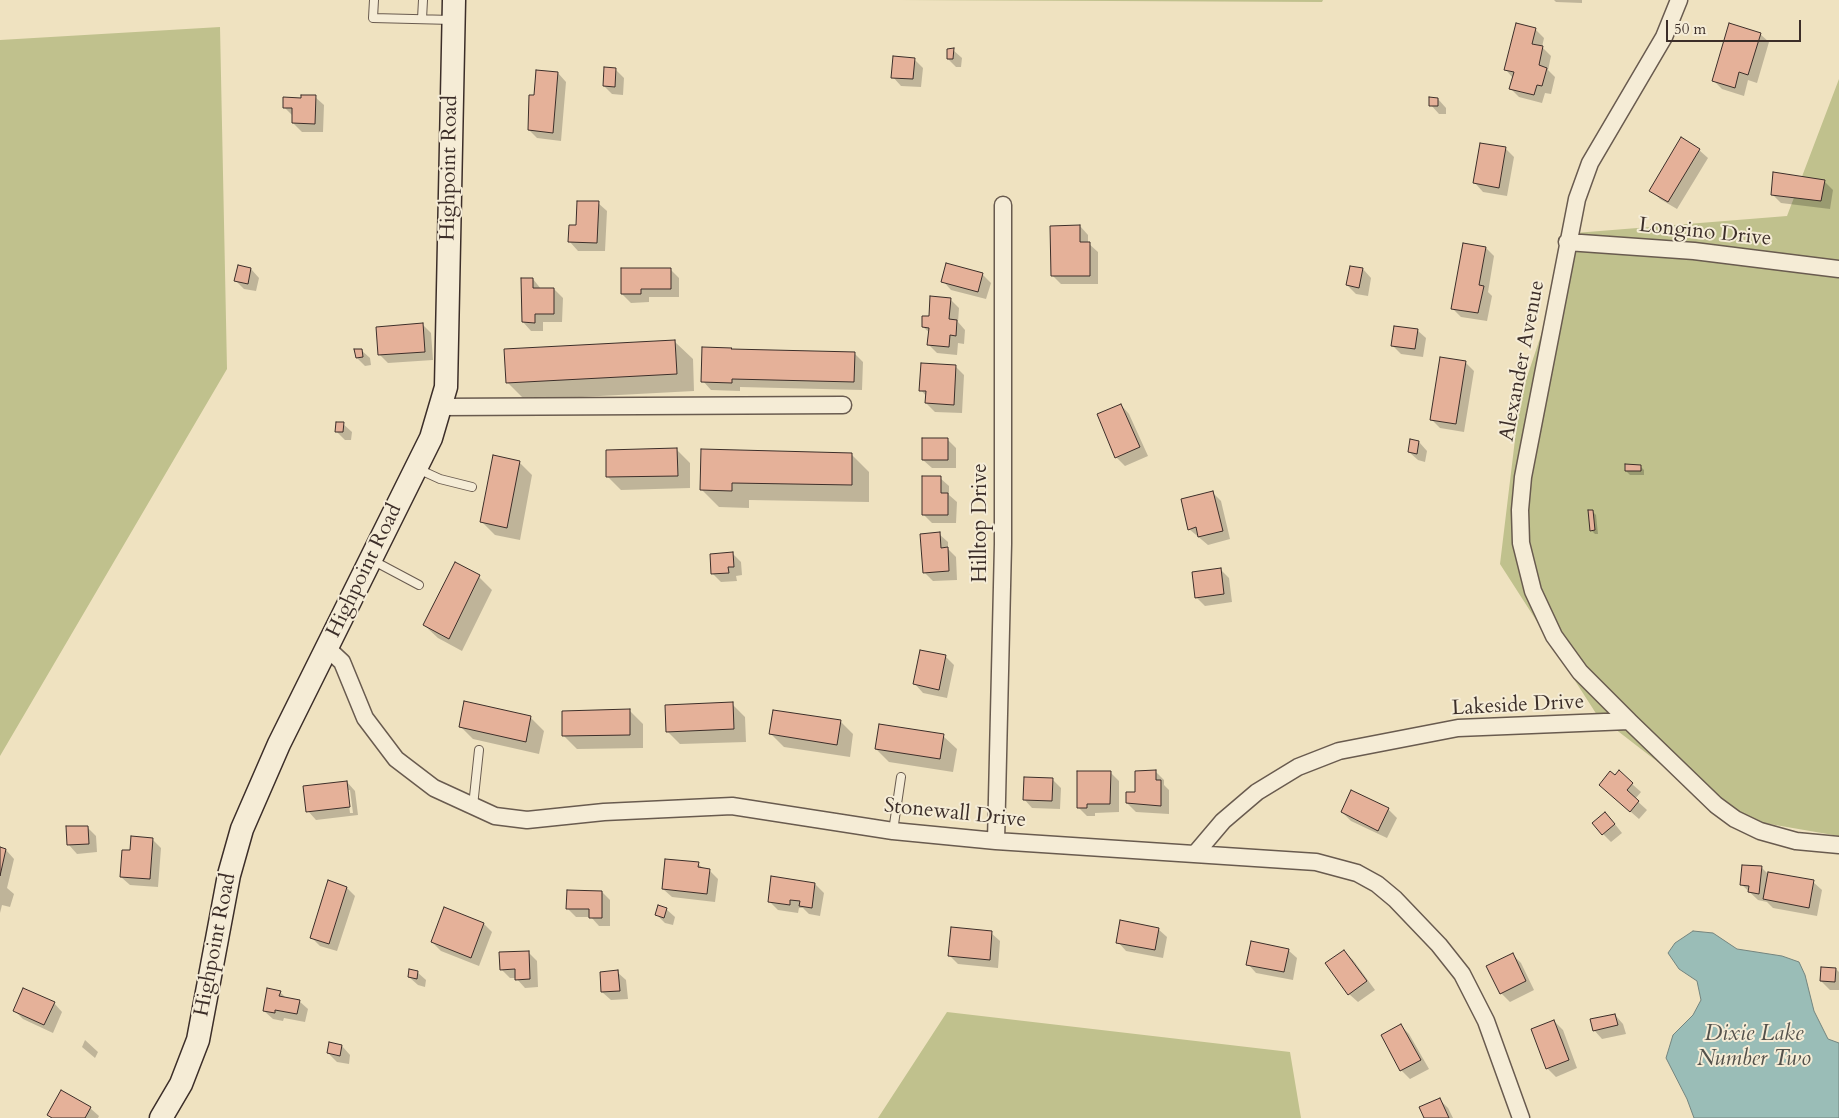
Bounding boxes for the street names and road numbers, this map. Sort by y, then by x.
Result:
street label: Highpoint Road [436,95,464,241]
street label: Longino Drive [1637,213,1773,253]
street label: Alexander Avenue [1495,278,1551,444]
street label: Hilltop Drive [968,463,994,583]
street label: Highpoint Road [322,500,408,642]
street label: Lakeside Drive [1451,690,1585,722]
street label: Stonewall Drive [883,794,1027,834]
street label: Highpoint Road [190,871,242,1019]

